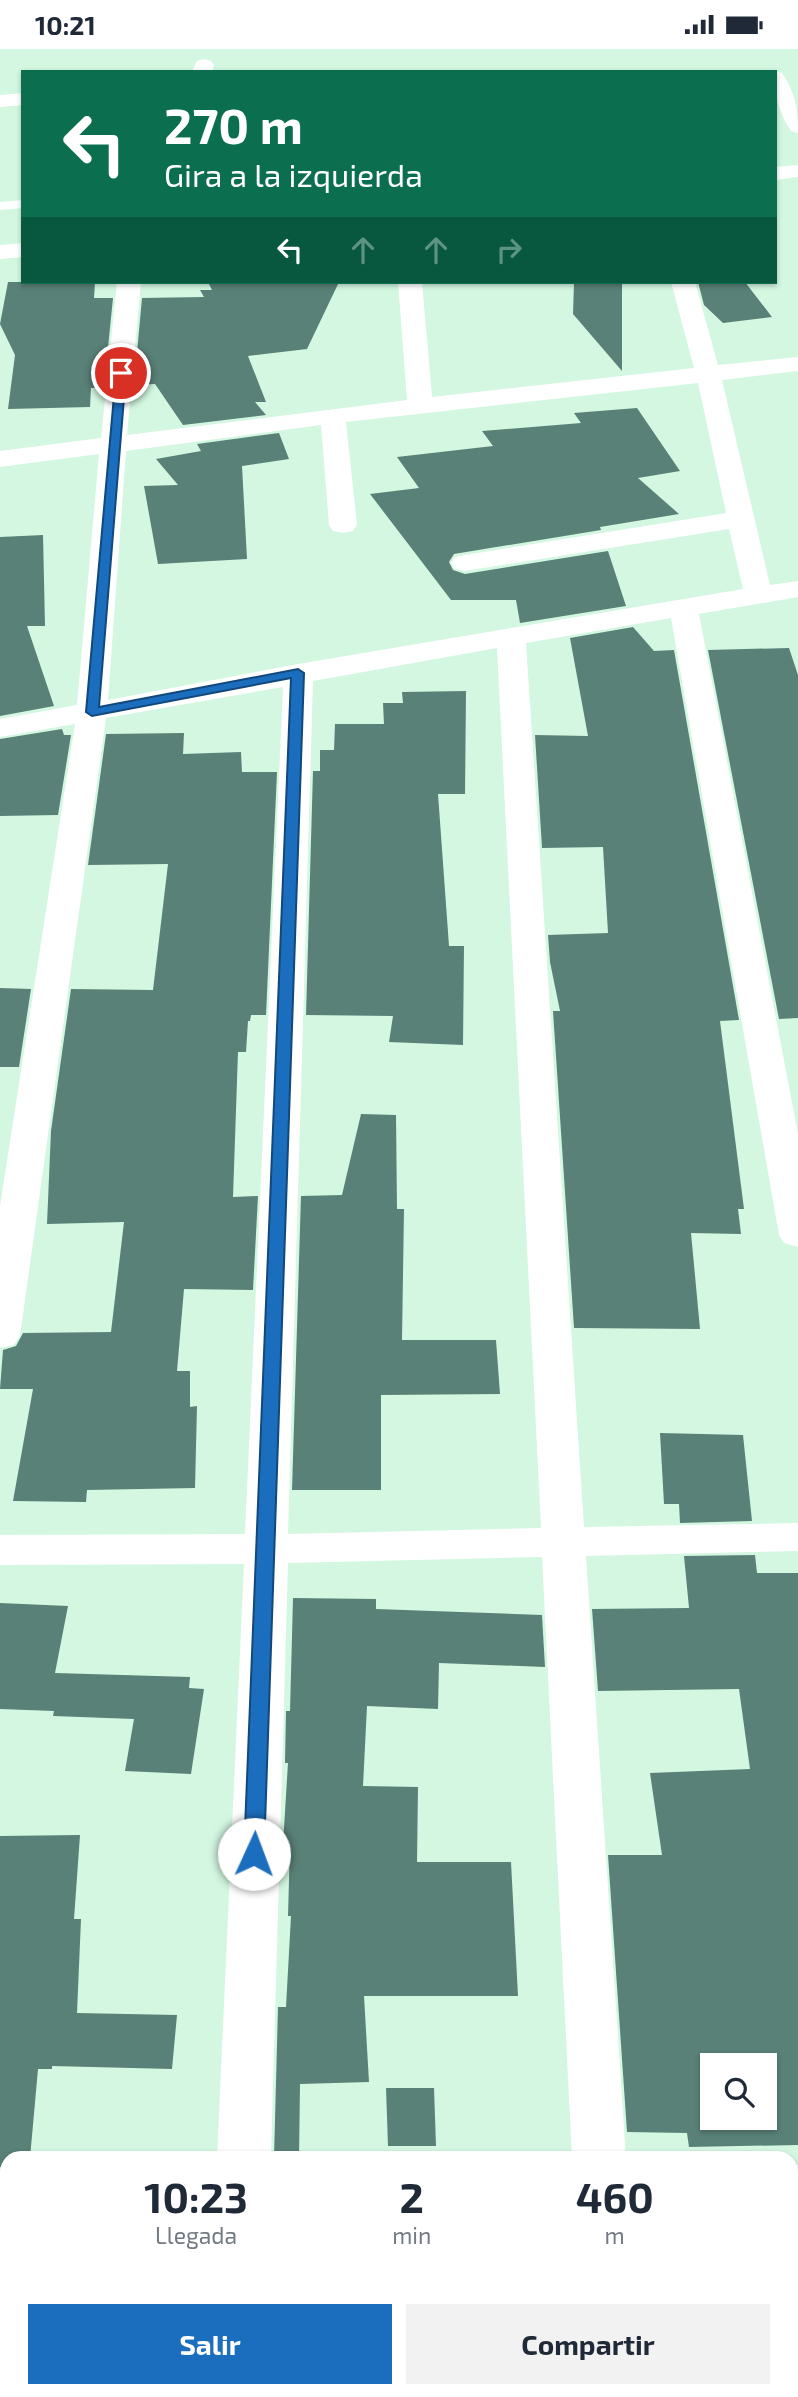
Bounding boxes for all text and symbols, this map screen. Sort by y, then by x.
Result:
text: 10:21 [35,9,96,40]
text: 270 m [164,95,303,154]
icon: left [49,98,140,189]
text: Gira a la izquierda [164,155,423,193]
icon: left [271,231,309,269]
icon: ahead [344,231,382,269]
icon: ahead [417,231,455,269]
icon: right [490,231,528,269]
pin [91,343,151,403]
icon: arrive [102,354,140,392]
position arrow [217,1817,291,1891]
map controls [700,2053,777,2130]
button: search [700,2053,777,2130]
text: 10:23 [144,2171,248,2221]
text: 2 [400,2171,424,2221]
text: 460 [576,2171,654,2221]
text: Llegada [155,2221,237,2249]
text: min [392,2221,431,2249]
text: m [605,2221,625,2249]
button: Salir [28,2304,392,2384]
button: Compartir [406,2304,770,2384]

